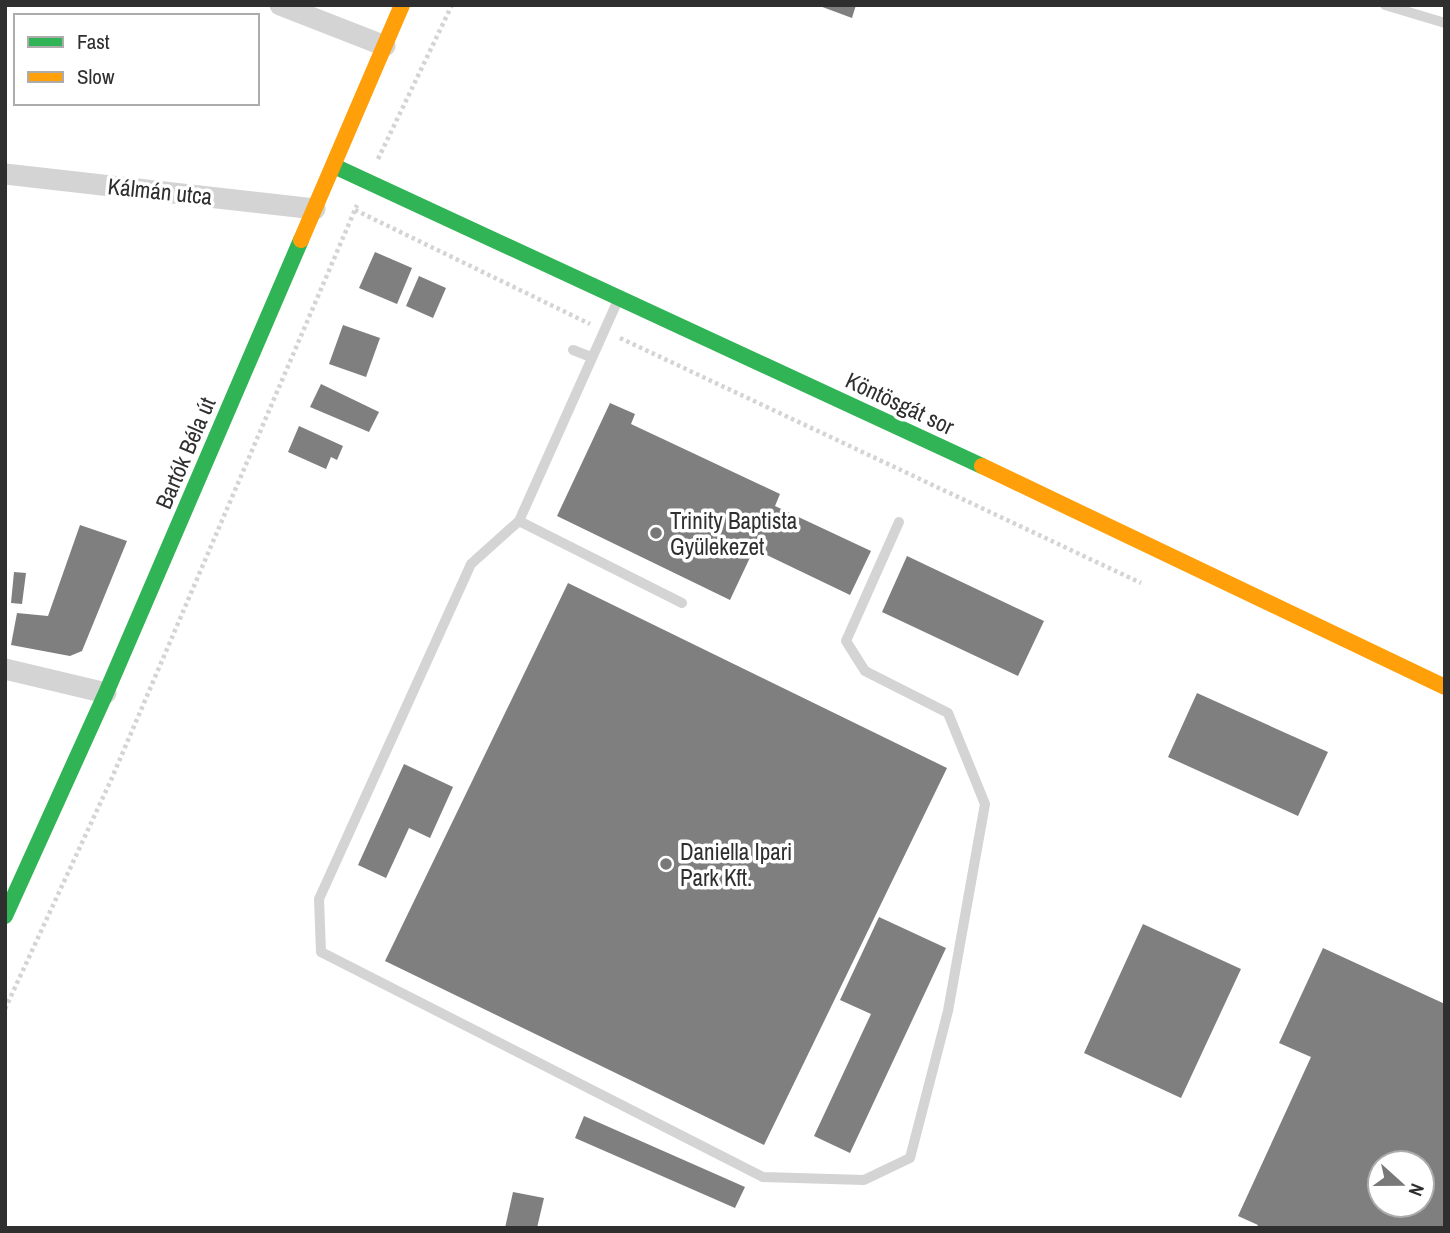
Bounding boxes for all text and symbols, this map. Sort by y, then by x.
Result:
legend [14,14,259,105]
text: Fast [77,27,110,56]
text: Slow [77,62,115,91]
street label: Kálmán utca [106,170,214,212]
street label: Köntösgát sor [841,364,960,442]
street label: Bartók Béla út [148,392,222,514]
place label: Trinity Baptista Gyülekezet [670,505,798,562]
marker: Trinity Baptista Gyülekezet [648,525,664,541]
place label: Daniella Ipari Park Kft. [680,836,792,893]
marker: Daniella Ipari Park Kft. [658,856,674,872]
north arrow [1366,1149,1436,1219]
text: N [1403,1180,1431,1200]

